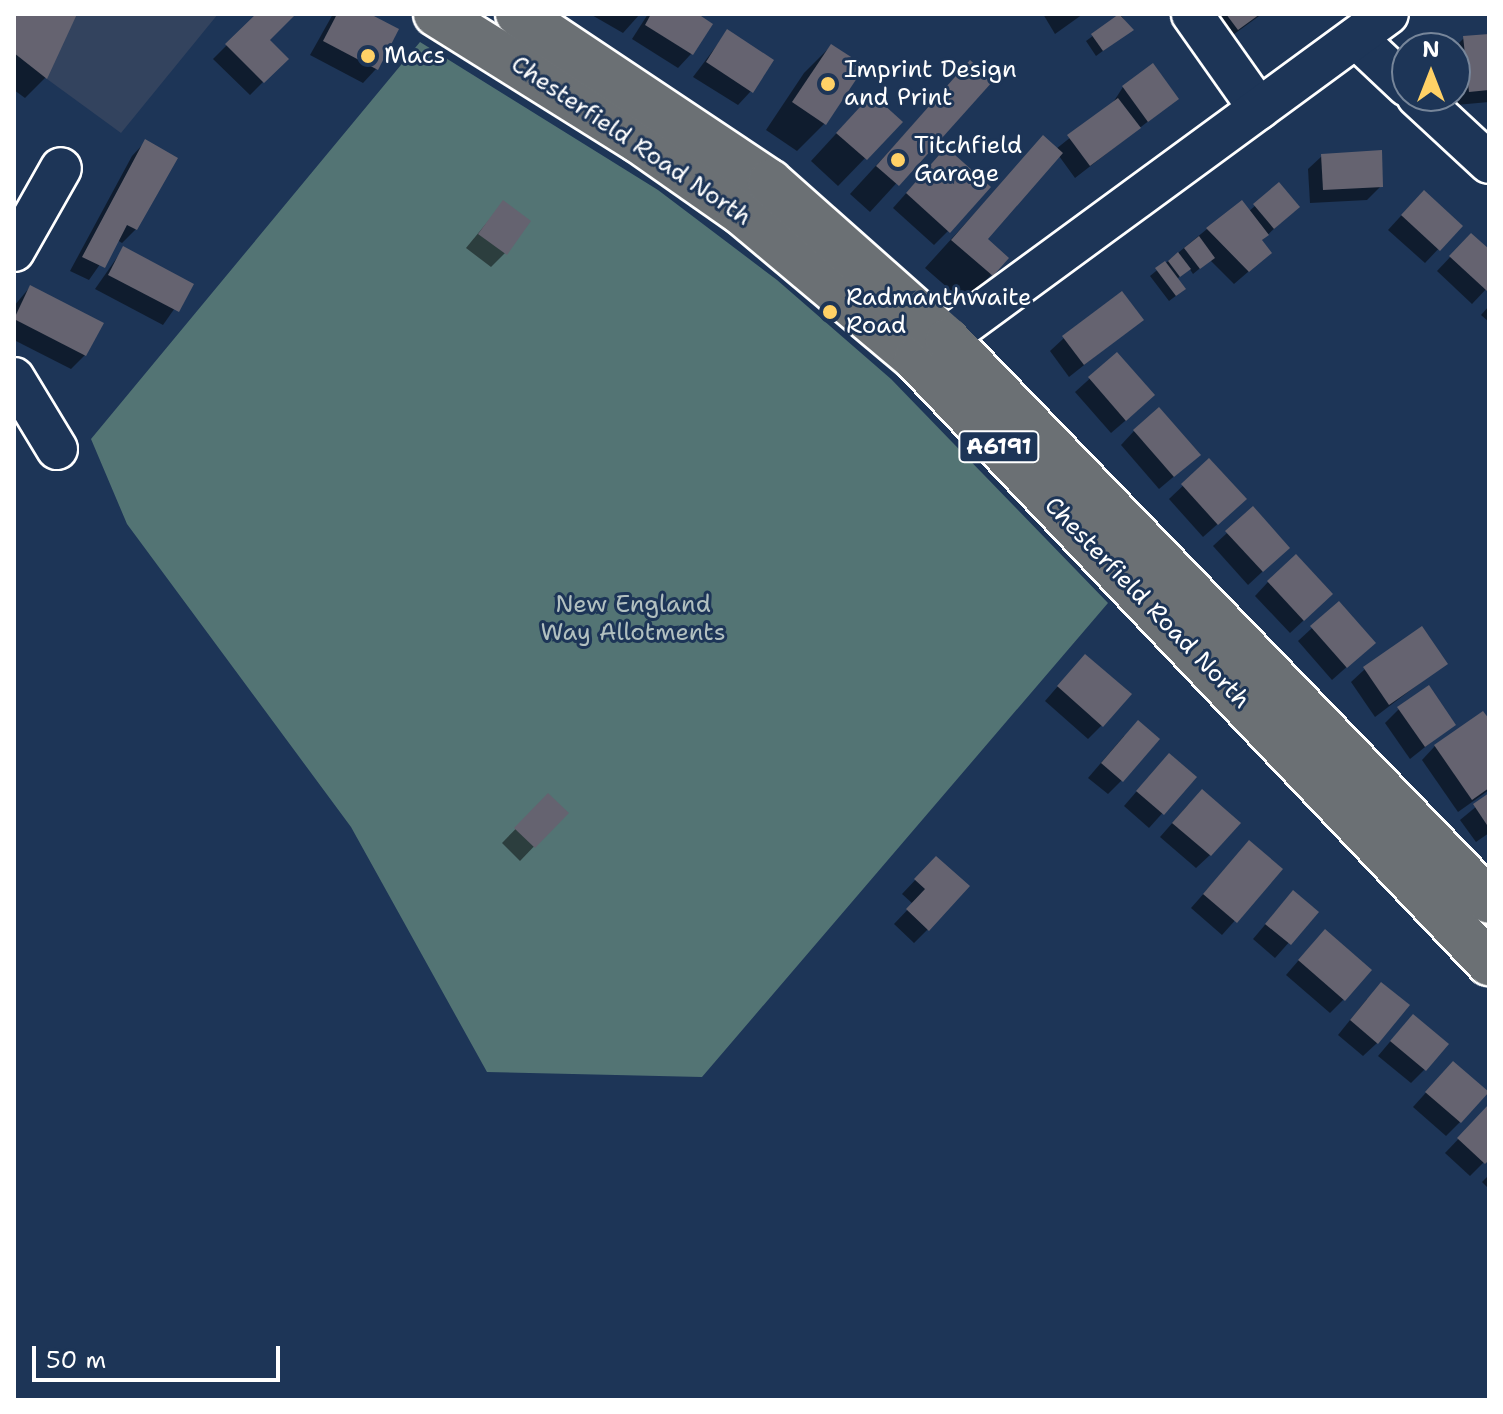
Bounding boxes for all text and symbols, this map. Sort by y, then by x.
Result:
north arrow [1391,32,1471,112]
text: N [1422,35,1440,64]
place label: Macs [384,42,445,70]
marker: Macs [359,47,377,65]
street label: Chesterfield Road North [506,50,756,232]
place label: Imprint Design and Print [844,56,1017,112]
marker: Imprint Design and Print [819,75,837,93]
place label: Titchfield Garage [914,132,1022,188]
marker: Titchfield Garage [889,151,907,169]
place label: Radmanthwaite Road [846,284,1032,340]
marker: Radmanthwaite Road [821,303,839,321]
road number: A6191 [957,429,1041,465]
street label: Chesterfield Road North [1038,491,1256,715]
park label: New England Way Allotments [540,591,726,647]
scale bar [36,1330,284,1380]
text: 50 m [46,1344,106,1376]

